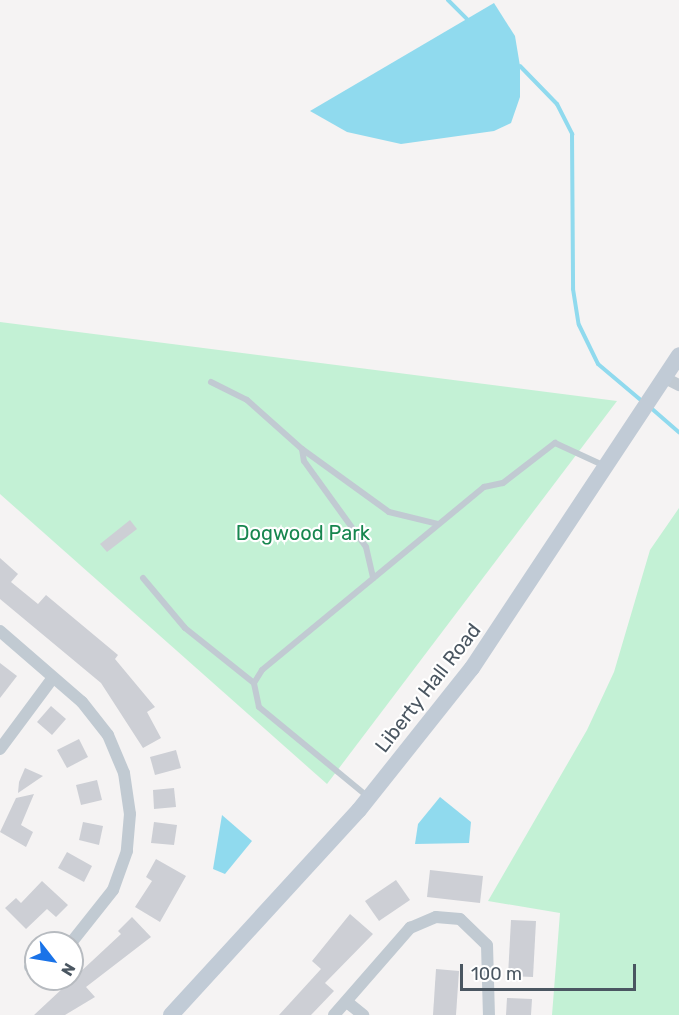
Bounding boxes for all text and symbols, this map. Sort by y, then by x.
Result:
park label: Dogwood Park [236,521,370,545]
street label: Liberty Hall Road [370,618,486,758]
north arrow [24,931,84,991]
scale bar [463,952,638,990]
text: N [57,960,79,979]
text: 100 m [471,963,522,985]

